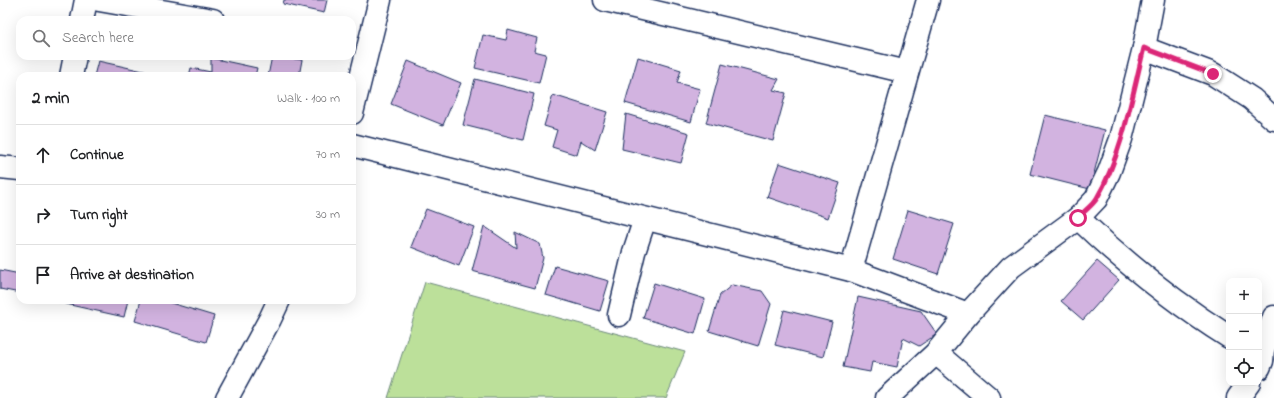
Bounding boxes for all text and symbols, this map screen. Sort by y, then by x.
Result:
search box [16,16,356,60]
icon: search [30,27,52,49]
text: Search here [62,27,134,49]
route end [1204,65,1222,83]
text: 2 min [32,86,69,111]
text: Walk · 100 m [277,89,340,108]
icon: ahead [32,144,54,166]
text: Continue [70,144,124,166]
text: 70 m [316,145,340,164]
icon: right [32,204,54,226]
text: Turn right [70,204,128,226]
text: 30 m [316,205,340,224]
route start [1069,209,1087,227]
icon: arrive [32,264,54,286]
text: Arrive at destination [70,264,194,286]
map controls [1226,278,1262,386]
button: + [1226,278,1262,314]
button: − [1226,314,1262,350]
button: locate [1226,350,1262,386]

